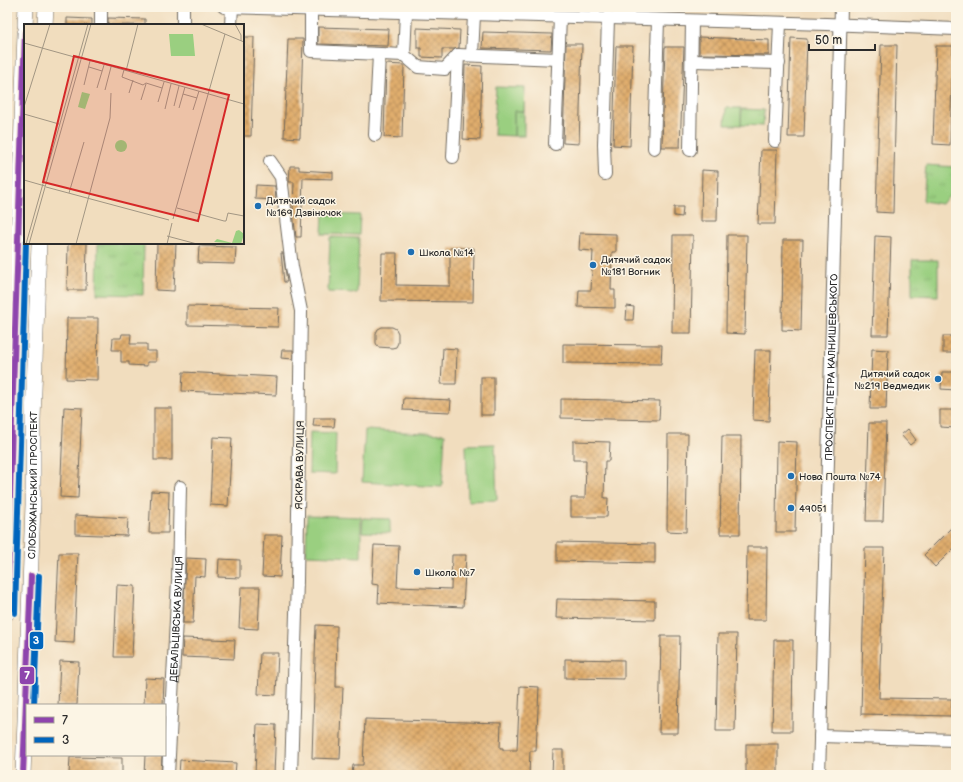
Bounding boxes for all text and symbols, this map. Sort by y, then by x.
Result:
inset map [24,24,244,244]
scale bar [809,26,875,52]
text: 50 m [815,33,842,48]
place label: Дитячий садок №169 Дзвіночок [266,195,342,219]
marker: Дитячий садок №169 Дзвіночок [253,201,263,211]
marker: Школа №14 [406,247,416,257]
place label: Школа №14 [419,247,474,259]
place label: Дитячий садок №181 Вогник [601,254,671,278]
marker: Дитячий садок №181 Вогник [588,260,598,270]
street label: ПРОСПЕКТ ПЕТРА КАЛНИШЕВСЬКОГО [823,274,840,461]
place label: Дитячий садок №219 Ведмедик [854,368,931,392]
marker: Дитячий садок №219 Ведмедик [933,374,943,384]
street label: СЛОБОЖАНСЬКИЙ ПРОСПЕКТ [26,411,40,559]
street label: ЯСКРАВА ВУЛИЦЯ [293,420,307,510]
marker: Нова Пошта №74 [786,471,796,481]
place label: Нова Пошта №74 [799,471,881,483]
marker: 49051 [786,503,796,513]
place label: 49051 [799,503,826,515]
street label: ДЕБАЛЬЦІВСЬКА ВУЛИЦЯ [168,556,186,683]
marker: Школа №7 [412,567,422,577]
place label: Школа №7 [425,567,475,579]
line badge: 3 [29,631,44,650]
text: 3 [33,634,40,647]
line badge: 7 [19,666,35,685]
text: 7 [24,669,30,682]
legend [26,704,166,756]
text: 7 [62,713,68,728]
text: 3 [62,733,69,748]

